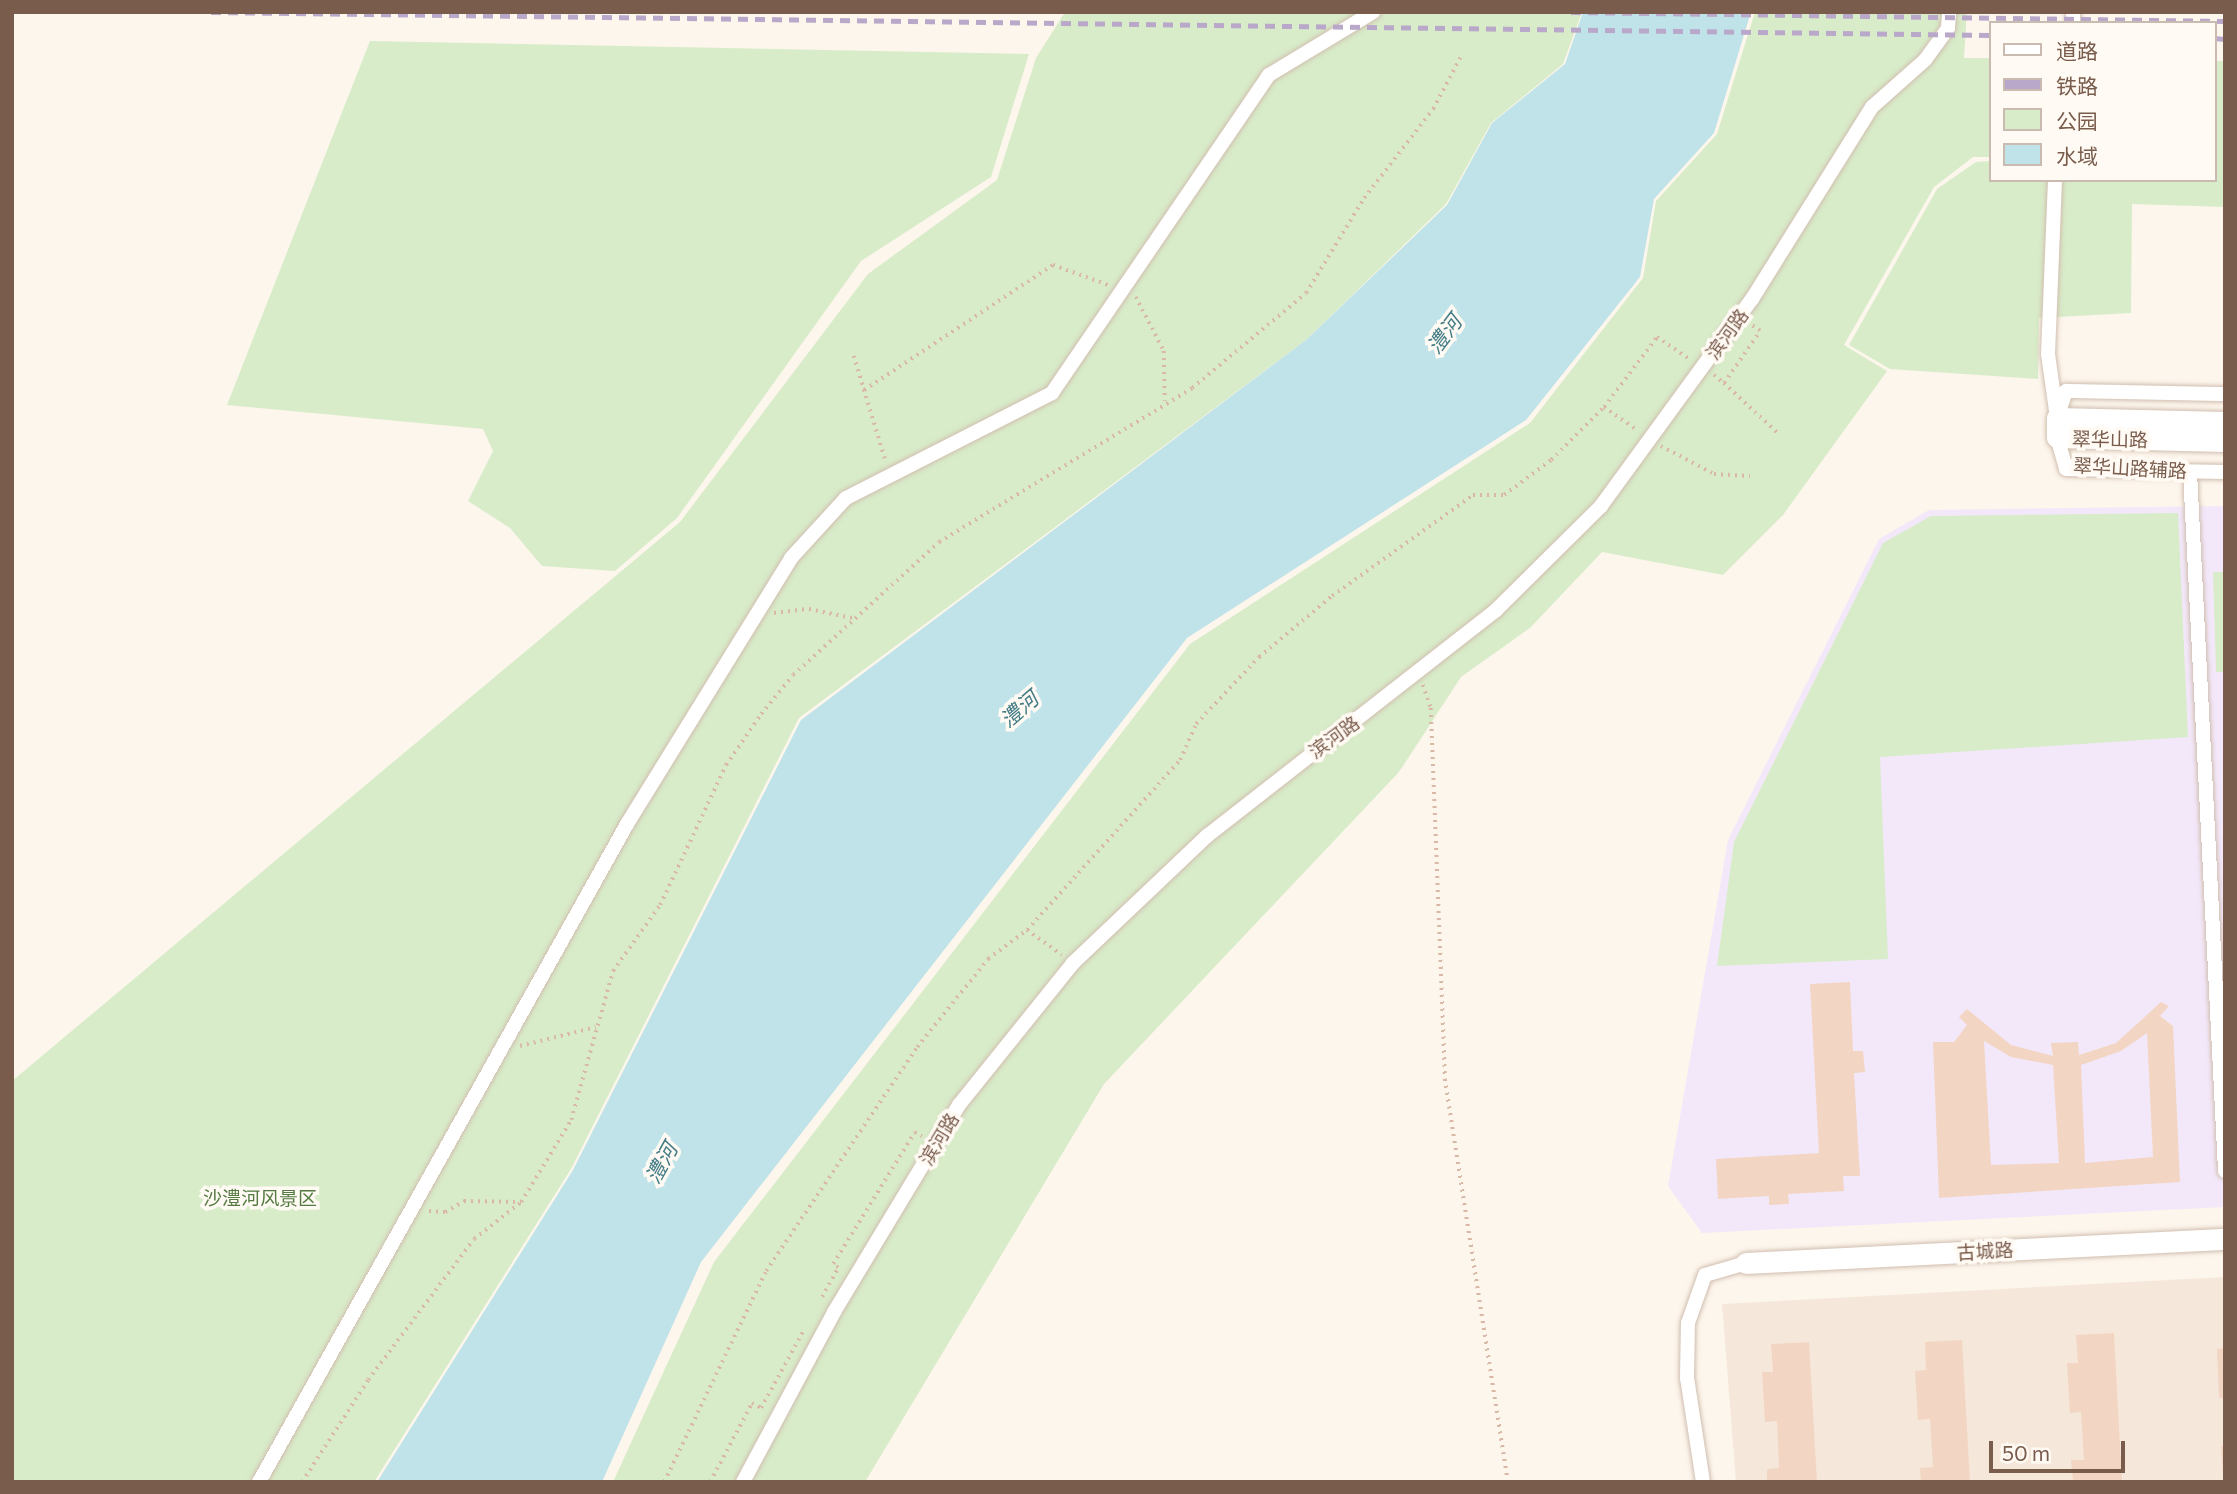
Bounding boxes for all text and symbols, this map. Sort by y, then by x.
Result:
legend [1988,21,2216,182]
text: 道路 [2056,38,2098,63]
text: 铁路 [2056,73,2098,98]
text: 公园 [2056,108,2098,133]
text: 水域 [2056,143,2098,168]
street label: 滨河路 [1701,304,1753,364]
water label: 澧河 [1421,310,1467,358]
street label: 翠华山路 [2072,427,2148,451]
street label: 翠华山路辅路 [2072,454,2188,482]
water label: 澧河 [995,686,1043,732]
street label: 滨河路 [1304,711,1364,763]
street label: 滨河路 [915,1109,963,1169]
water label: 澧河 [640,1139,682,1187]
park label: 沙澧河风景区 [203,1187,317,1209]
street label: 古城路 [1956,1238,2014,1264]
scale bar [1992,1428,2128,1472]
text: 50 m [2002,1440,2050,1465]

